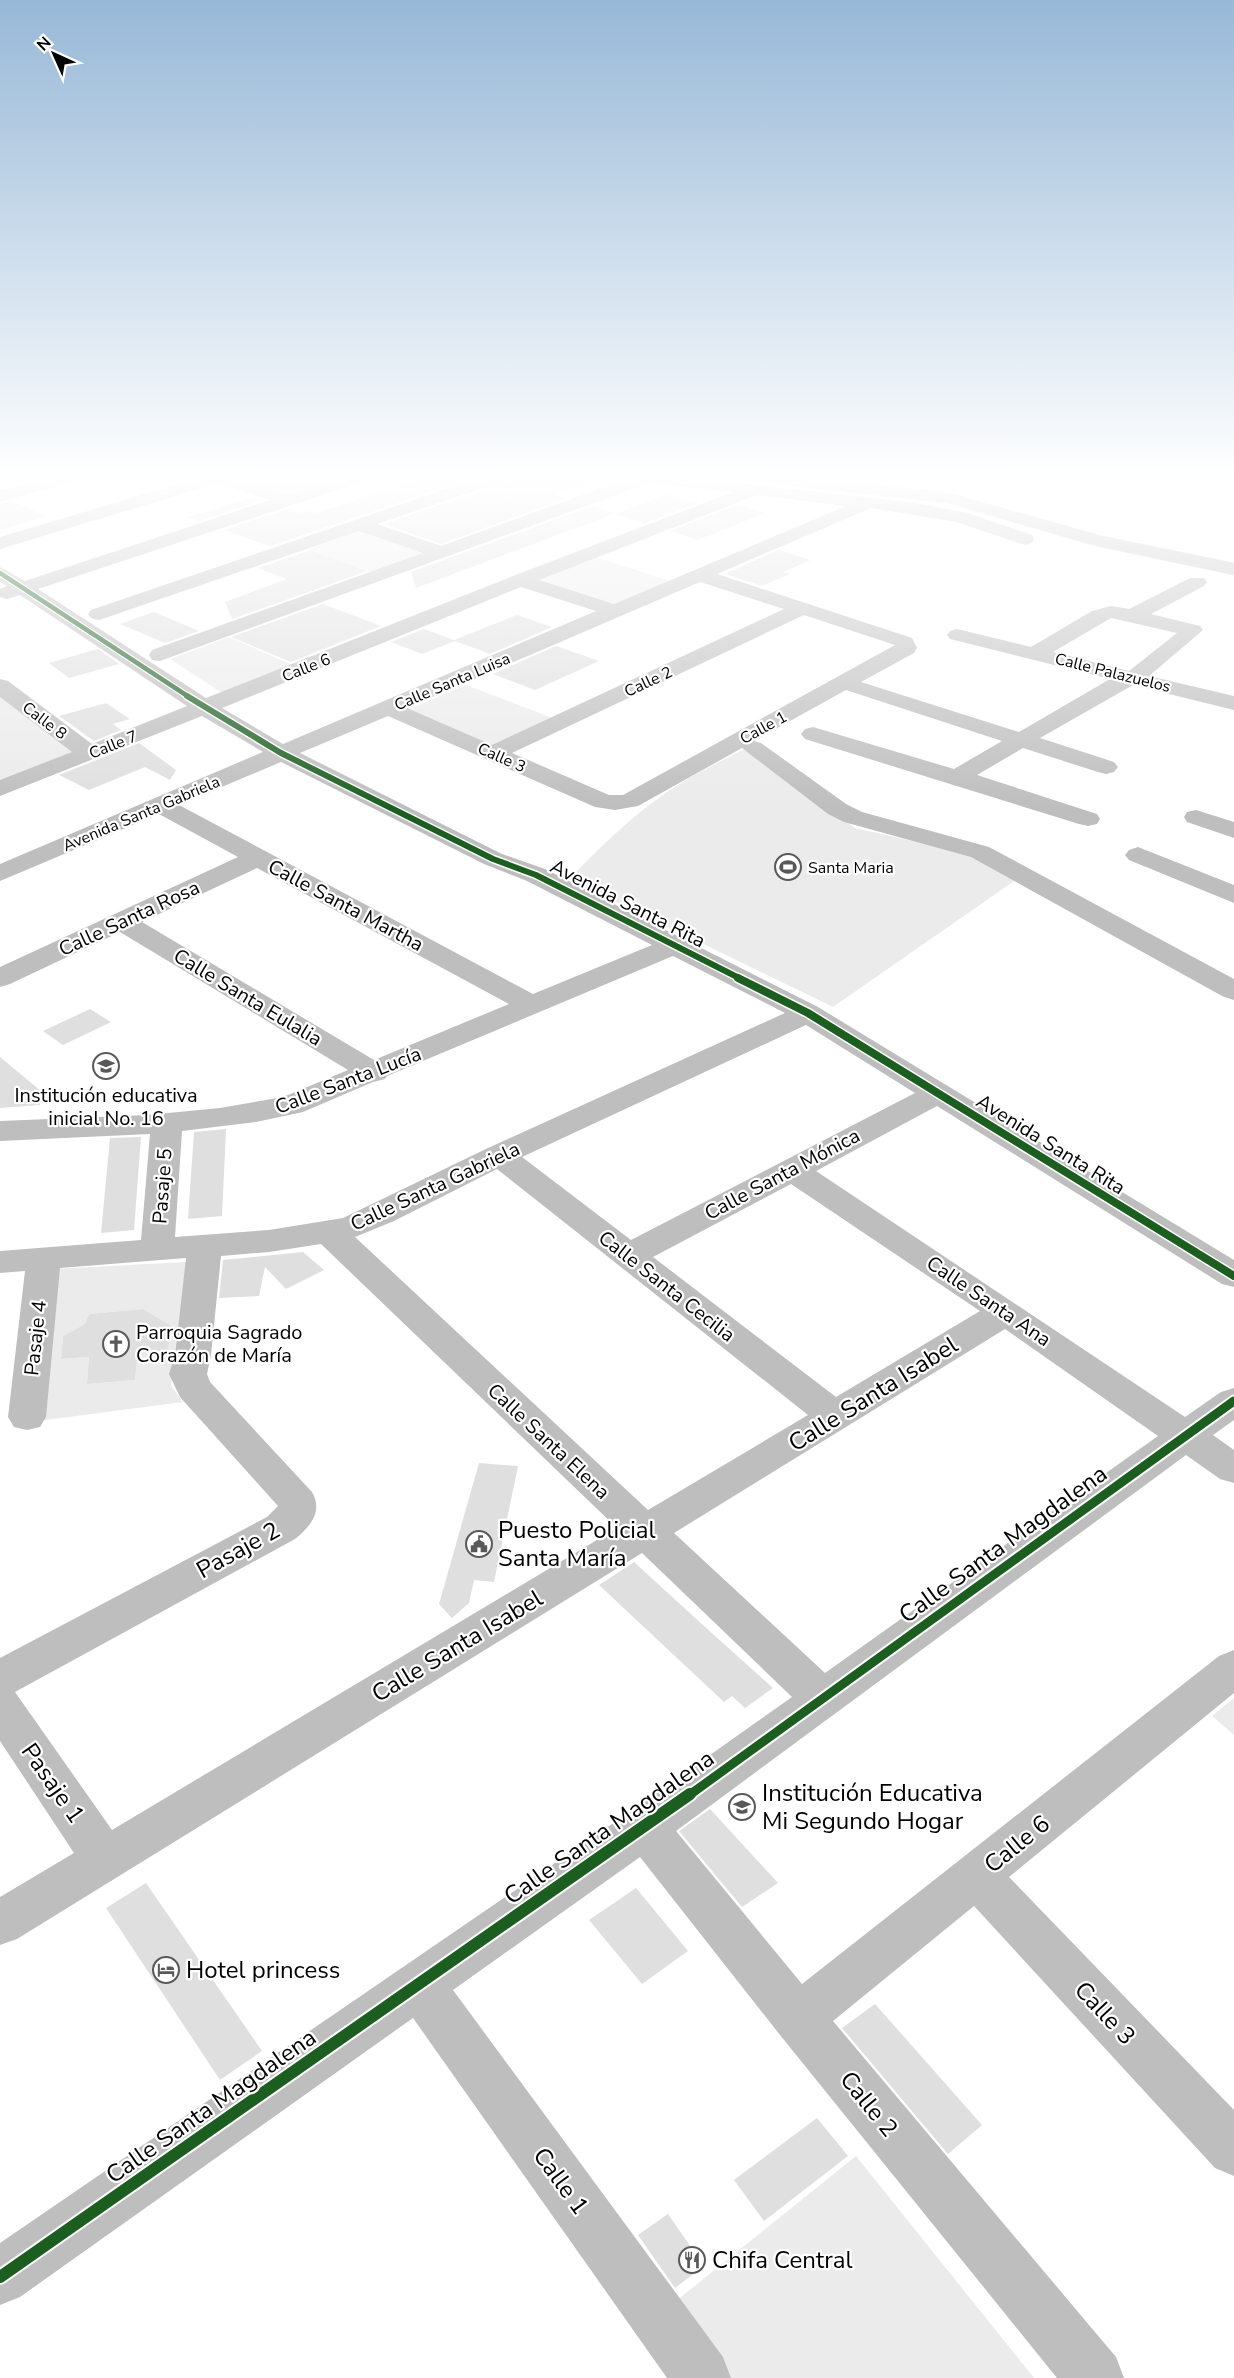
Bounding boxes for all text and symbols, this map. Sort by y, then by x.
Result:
north arrow [24,24,84,84]
text: N [32,32,56,56]
street label: Calle 6 [279,648,334,688]
street label: Calle Santa Luisa [391,648,514,716]
street label: Calle Palazuelos [1053,648,1173,698]
street label: Calle 2 [621,661,676,703]
street label: Calle 8 [18,697,71,745]
street label: Calle 1 [736,706,791,750]
street label: Calle 7 [86,725,141,765]
street label: Calle 3 [474,738,529,778]
street label: Avenida Santa Gabriela [59,771,223,857]
sports icon: Santa Maria [773,852,803,882]
street label: Calle Santa Martha [263,853,428,958]
street label: Avenida Santa Rita [546,853,710,954]
place label: Santa Maria [808,857,894,879]
street label: Calle Santa Rosa [54,874,204,963]
street label: Calle Santa Eulalia [168,942,327,1052]
street label: Calle Santa Lucía [271,1040,425,1121]
school or university icon: Institución educativa inicial No. 16 [91,1051,121,1081]
place label: Institución educativa inicial No. 16 [14,1082,198,1132]
street label: Avenida Santa Rita [971,1088,1130,1201]
street label: Calle Santa Mónica [700,1122,865,1227]
street label: Calle Santa Gabriela [346,1135,524,1238]
street label: Pasaje 5 [146,1147,179,1225]
street label: Calle Santa Cecilia [593,1224,741,1348]
street label: Calle Santa Ana [921,1250,1056,1353]
street label: Pasaje 4 [18,1299,53,1377]
place label: Parroquia Sagrado Corazón de María [136,1319,302,1369]
church icon: Parroquia Sagrado Corazón de María [101,1329,131,1359]
street label: Calle Santa Isabel [782,1329,964,1459]
street label: Calle Santa Elena [482,1377,616,1505]
street label: Calle Santa Magdalena [892,1458,1114,1630]
street label: Pasaje 2 [191,1514,285,1586]
place label: Puesto Policial Santa María [498,1514,656,1574]
public building icon: Puesto Policial Santa María [464,1529,494,1559]
street label: Calle Santa Isabel [366,1582,548,1710]
street label: Pasaje 1 [14,1737,92,1829]
street label: Calle Santa Magdalena [497,1742,721,1912]
place label: Institución Educativa Mi Segundo Hogar [762,1777,983,1837]
school or university icon: Institución Educativa Mi Segundo Hogar [727,1792,757,1822]
street label: Calle 6 [977,1808,1057,1880]
place label: Hotel princess [186,1954,340,1986]
hotel icon: Hotel princess [151,1955,181,1985]
street label: Calle 3 [1067,1974,1143,2052]
street label: Calle Santa Magdalena [99,2021,323,2191]
street label: Calle 2 [833,2064,905,2144]
street label: Calle 1 [526,2141,596,2221]
place label: Chifa Central [712,2244,853,2276]
restaurant icon: Chifa Central [677,2245,707,2275]

